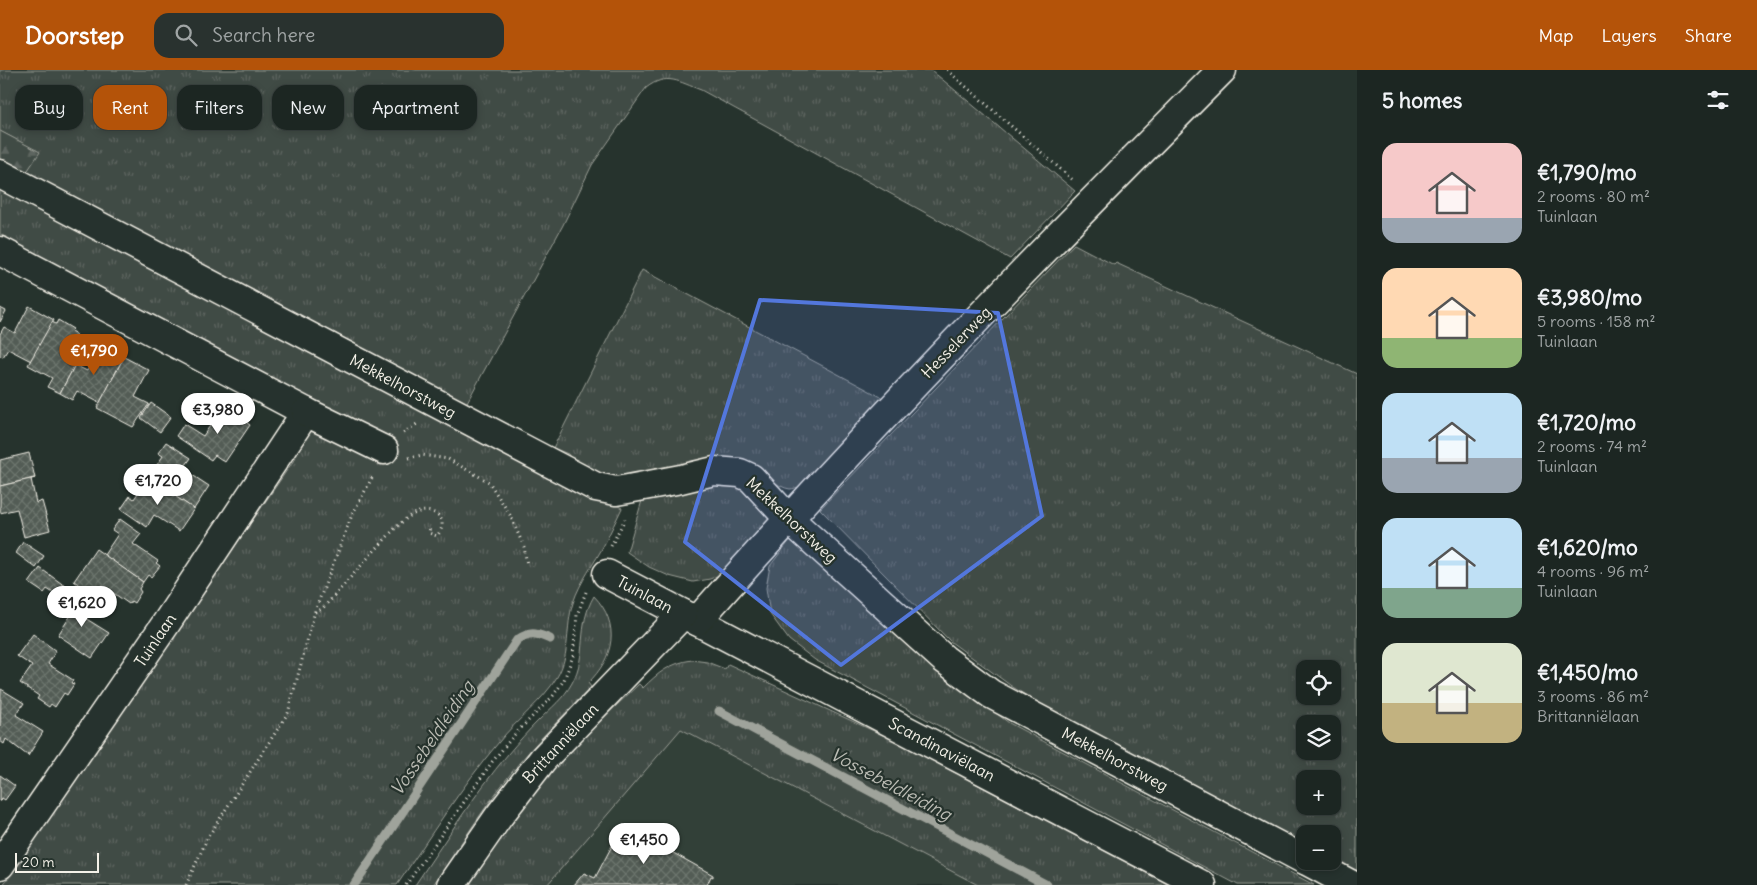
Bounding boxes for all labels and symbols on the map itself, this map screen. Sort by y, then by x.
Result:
street label: Hesselerweg [917,302,995,382]
pin: €1,790 [53,334,135,376]
street label: Mekkelhorstweg [346,350,460,422]
pin: €3,980 [177,392,259,435]
pin: €1,720 [117,464,199,506]
street label: Mekkelhorstweg [742,473,842,567]
street label: Tuinlaan [614,571,676,617]
pin: €1,620 [41,586,123,628]
street label: Tuinlaan [130,609,180,671]
water label: Vossebeldleiding [385,674,480,800]
street label: Brittanniëlaan [518,699,602,787]
street label: Scandinaviëlaan [885,713,999,785]
street label: Mekkelhorstweg [1058,723,1172,795]
water label: Vossebeldleiding [827,742,957,826]
pin: €1,450 [603,822,685,865]
scale bar [15,850,99,873]

